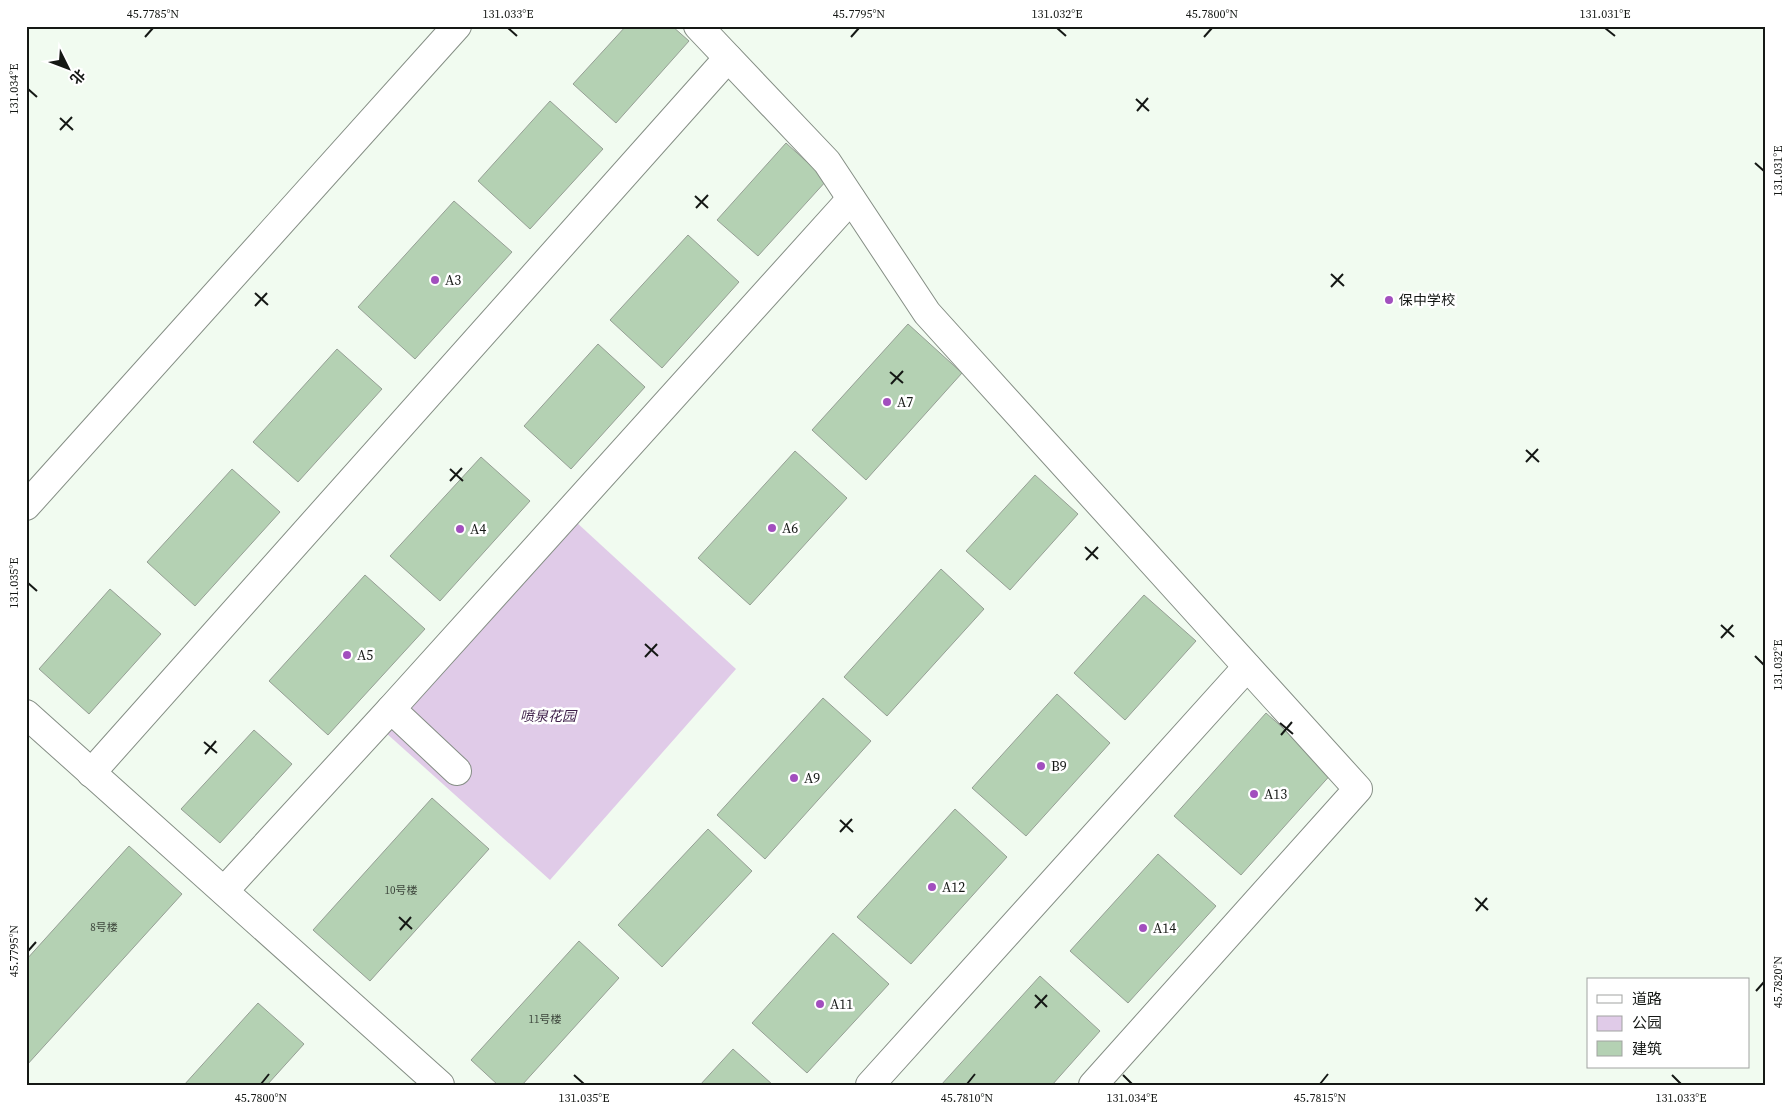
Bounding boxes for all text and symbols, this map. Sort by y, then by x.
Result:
text: 45.7785°N [127,6,179,22]
text: 131.033°E [483,6,533,22]
text: 45.7795°N [833,6,885,22]
text: 131.032°E [1032,6,1082,22]
text: 45.7800°N [1186,6,1238,22]
text: 131.031°E [1580,6,1630,22]
north arrow [42,42,92,92]
text: 131.034°E [6,64,22,114]
text: 北 [66,65,90,89]
text: 131.031°E [1770,146,1786,196]
place label: A3 [445,270,461,290]
marker: A3 [429,274,441,286]
place label: 保中学校 [1399,290,1455,310]
marker: 保中学校 [1383,294,1395,306]
place label: A7 [897,392,913,412]
marker: A7 [881,396,893,408]
place label: A6 [782,518,798,538]
place label: A4 [470,519,486,539]
marker: A6 [766,522,778,534]
marker: A4 [454,523,466,535]
text: 131.035°E [6,558,22,608]
text: 131.032°E [1770,640,1786,690]
place label: A5 [357,645,373,665]
marker: A5 [341,649,353,661]
park label: 喷泉花园 [520,706,578,726]
place label: B9 [1051,756,1067,776]
marker: B9 [1035,760,1047,772]
place label: A9 [804,768,820,788]
marker: A9 [788,772,800,784]
place label: A13 [1264,784,1287,804]
marker: A13 [1248,788,1260,800]
place label: A12 [942,877,965,897]
marker: A12 [926,881,938,893]
house number: 10号楼 [385,883,418,898]
place label: A14 [1153,918,1176,938]
house number: 8号楼 [90,920,118,935]
marker: A14 [1137,922,1149,934]
text: 45.7795°N [6,925,22,977]
text: 45.7820°N [1770,956,1786,1008]
legend [1587,978,1750,1068]
text: 道路 [1632,988,1662,1009]
place label: A11 [830,994,853,1014]
marker: A11 [814,998,826,1010]
house number: 11号楼 [529,1012,562,1027]
text: 公园 [1632,1012,1662,1033]
text: 建筑 [1632,1038,1662,1059]
text: 45.7800°N [235,1090,287,1106]
text: 131.035°E [559,1090,609,1106]
text: 45.7810°N [941,1090,993,1106]
text: 131.034°E [1107,1090,1157,1106]
text: 45.7815°N [1294,1090,1346,1106]
text: 131.033°E [1656,1090,1706,1106]

